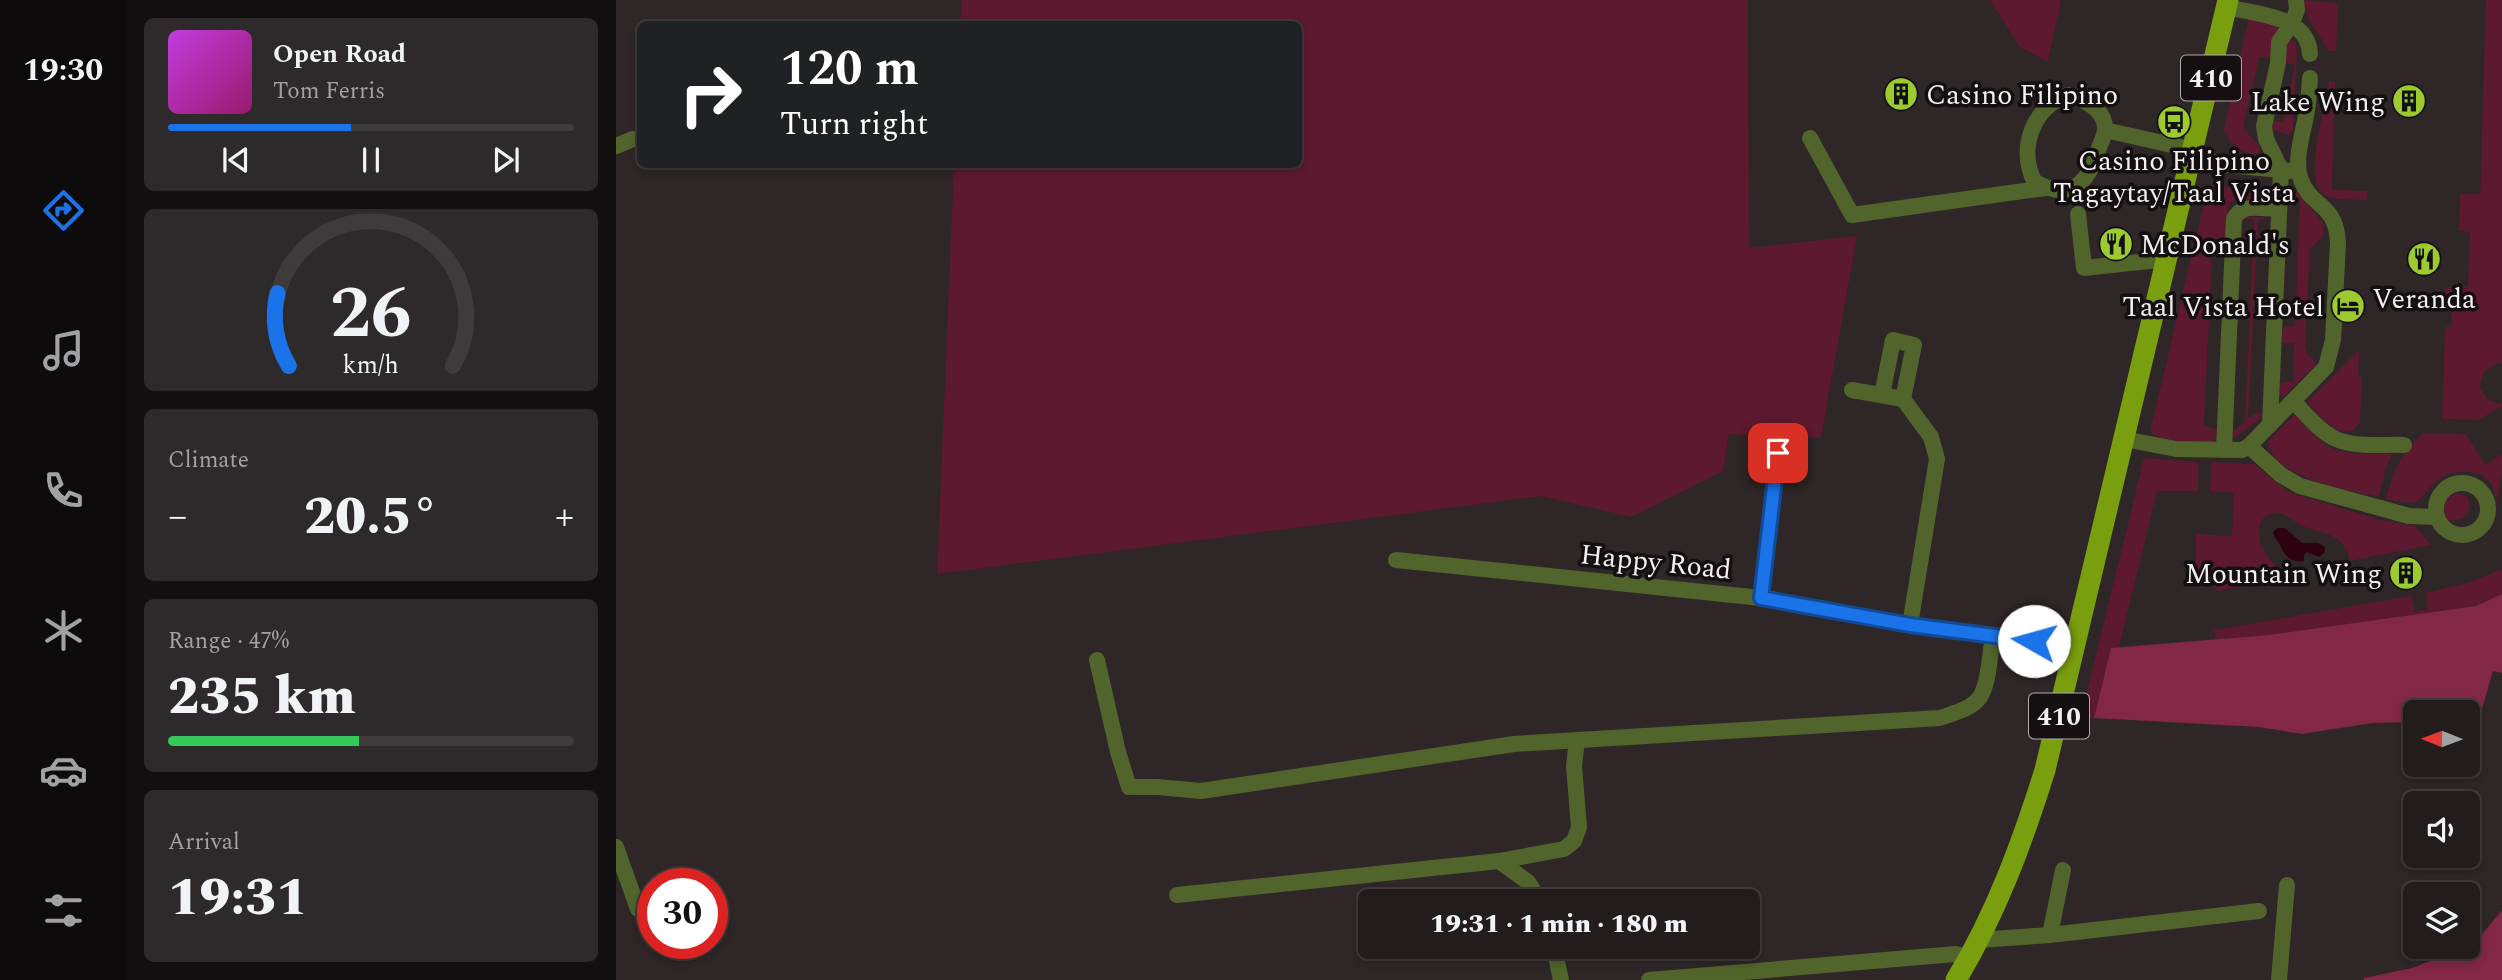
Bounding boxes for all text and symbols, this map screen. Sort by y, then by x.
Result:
text: 120 m [780,32,919,107]
text: Open Road [273,34,406,74]
text: 19:30 [23,46,103,95]
icon: right [665,49,756,140]
road number: 410 [2181,55,2241,100]
text: Tom Ferris [273,74,385,109]
place label: Casino Filipino [1926,74,2118,117]
building icon: Casino Filipino [1882,75,1920,113]
place label: Lake Wing [2251,81,2385,124]
building icon: Lake Wing [2390,82,2428,120]
text: Turn right [780,100,928,149]
bus stop icon: Casino Filipino Tagaytay/Taal Vista [2155,103,2193,141]
place label: Casino Filipino Tagaytay/Taal Vista [2053,140,2295,215]
icon: previous [217,141,255,179]
icon: pause [352,141,390,179]
icon: next [487,141,525,179]
icon: directions [39,186,88,235]
place label: McDonald's [2140,224,2290,267]
restaurant icon: McDonald's [2097,225,2135,263]
restaurant icon: Veranda [2405,240,2443,278]
text: 26 [330,259,412,370]
place label: Veranda [2372,278,2476,321]
place label: Taal Vista Hotel [2122,286,2324,329]
hotel icon: Taal Vista Hotel [2329,287,2367,325]
icon: music [39,326,88,375]
text: km/h [343,346,399,384]
pin [1748,423,1808,483]
icon: arrive [1759,434,1797,472]
text: Climate [168,443,249,478]
icon: phone [39,466,88,515]
text: 20.5° [304,478,438,557]
text: − [168,488,187,546]
text: + [555,488,574,546]
street label: Happy Road [1578,533,1734,592]
place label: Mountain Wing [2185,553,2382,596]
building icon: Mountain Wing [2387,554,2425,592]
position arrow [1997,604,2071,678]
icon: climate [39,606,88,655]
text: Range · 47% [168,624,289,659]
text: 235 km [168,658,356,737]
road number: 410 [2029,694,2089,738]
north arrow [2403,700,2480,777]
map controls [2403,700,2480,959]
icon: car [39,746,88,795]
button: sound [2403,791,2480,868]
text: Arrival [168,825,240,860]
text: 19:31 [168,859,307,938]
speed limit sign: 30 [637,868,728,959]
button: layers [2403,882,2480,959]
icon: filters [39,886,88,935]
text: 19:31 · 1 min · 180 m [1430,904,1688,944]

